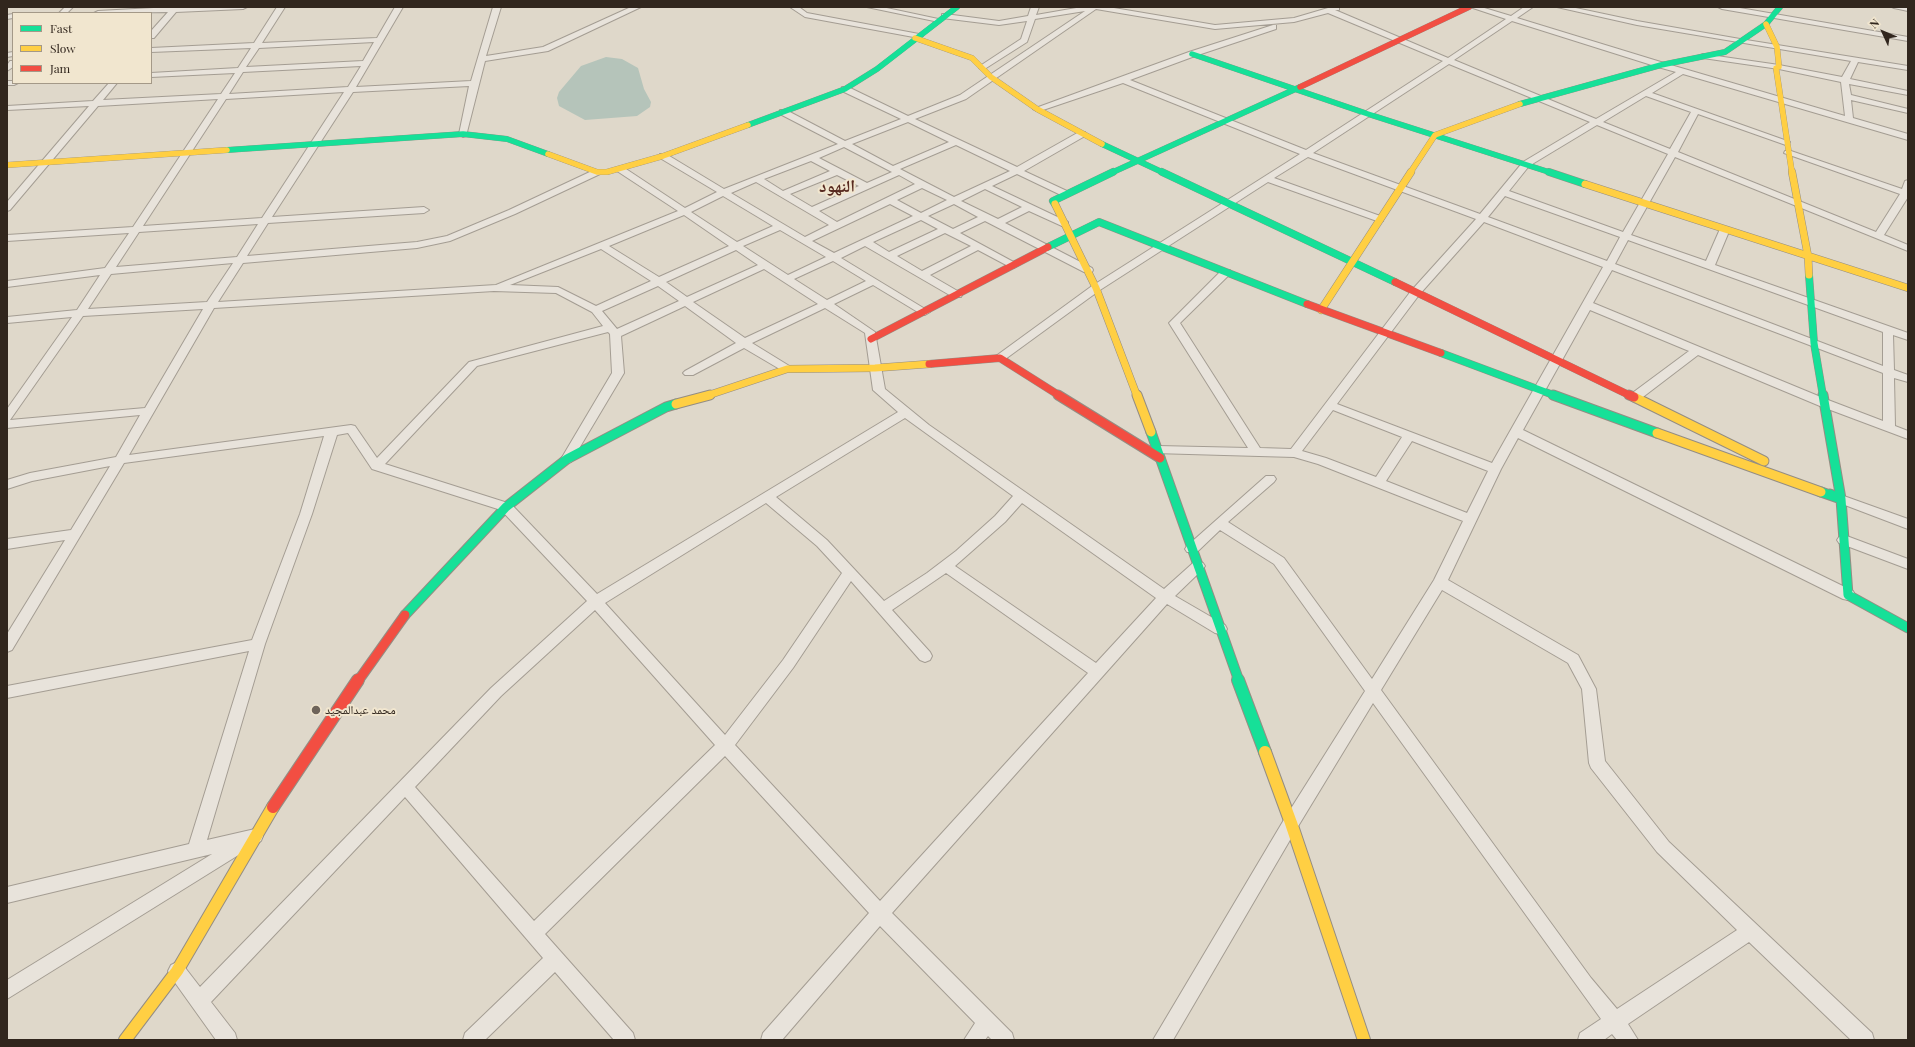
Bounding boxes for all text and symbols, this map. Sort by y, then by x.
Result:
legend [12,12,152,84]
north arrow [1863,12,1903,52]
text: N [1866,15,1882,31]
text: Fast [50,20,72,36]
text: Slow [50,40,76,56]
text: Jam [50,60,70,76]
district label: النهود [819,177,855,197]
place label: محمد عبدالمجيد [325,703,396,717]
marker: محمد عبدالمجيد [310,704,322,716]

